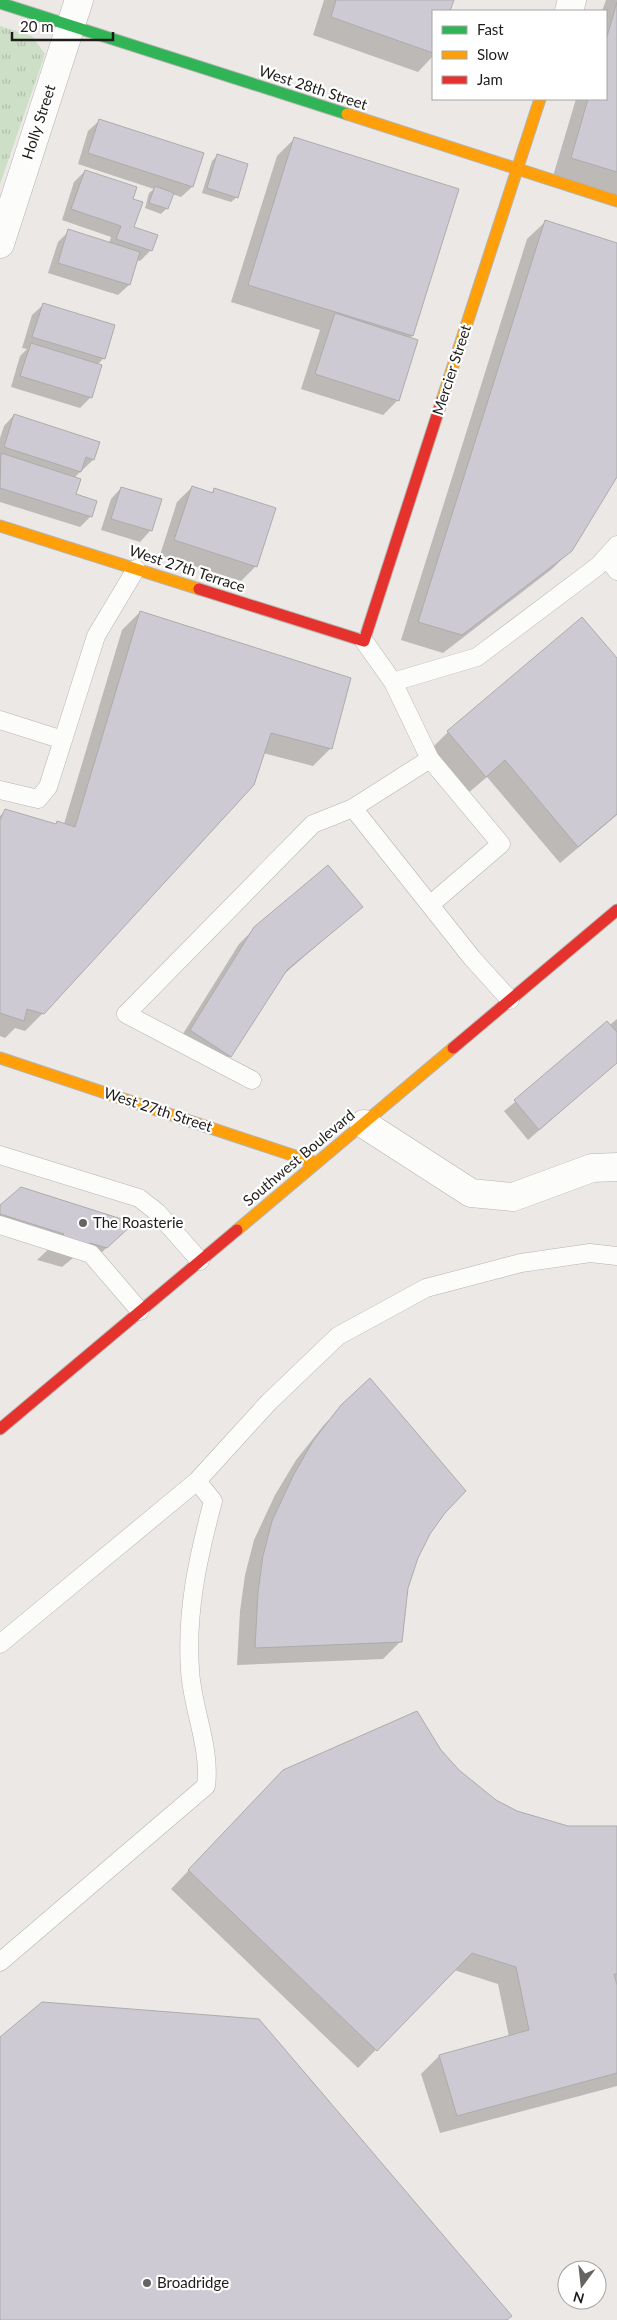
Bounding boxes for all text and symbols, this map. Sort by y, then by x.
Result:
scale bar [12,10,114,42]
legend [432,10,607,100]
text: 20 m [20,17,54,35]
text: Fast [477,20,504,38]
text: Slow [477,45,509,63]
street label: West 28th Street [257,61,370,113]
text: Jam [477,70,503,88]
street label: Holly Street [18,81,59,161]
street label: Mercier Street [428,322,474,417]
street label: West 27th Terrace [127,541,248,595]
street label: West 27th Street [102,1083,215,1135]
street label: Southwest Boulevard [239,1105,358,1209]
place label: The Roasterie [93,1213,184,1231]
marker: The Roasterie [77,1217,89,1229]
north arrow [557,2260,607,2310]
place label: Broadridge [157,2273,229,2291]
marker: Broadridge [141,2277,153,2289]
text: N [571,2288,586,2308]

